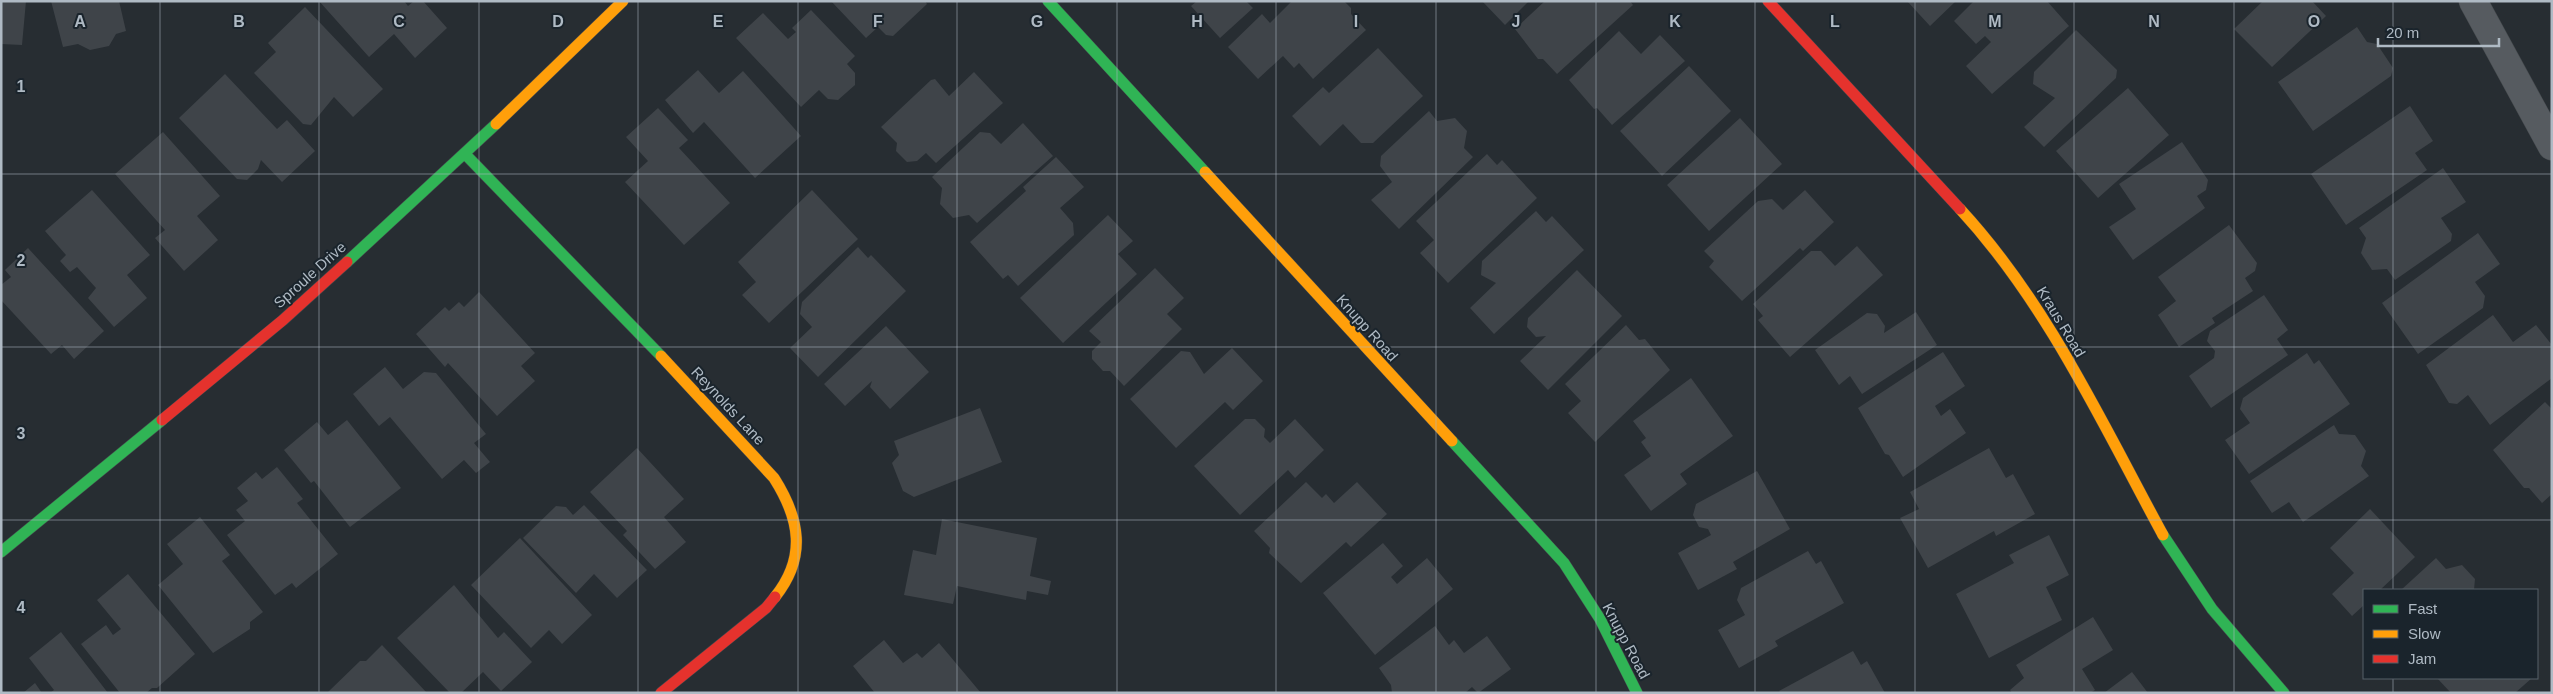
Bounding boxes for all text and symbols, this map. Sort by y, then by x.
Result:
text: A [74,13,86,30]
text: B [233,13,245,30]
text: C [393,13,405,30]
text: D [552,13,564,30]
text: E [713,13,724,30]
text: F [873,13,883,30]
text: G [1031,13,1043,30]
text: H [1191,13,1203,30]
text: I [1354,13,1358,30]
text: J [1512,13,1520,30]
text: K [1669,13,1681,30]
text: L [1830,13,1840,30]
text: M [1988,13,2002,30]
text: N [2148,13,2160,30]
text: O [2308,13,2320,30]
scale bar [2378,15,2499,47]
text: 20 m [2386,24,2419,41]
text: 1 [17,78,26,95]
street label: Sproule Drive [270,238,349,311]
text: 2 [17,252,26,269]
street label: Kraus Road [2034,283,2089,360]
street label: Knupp Road [1333,291,1402,364]
street label: Reynolds Lane [688,363,769,448]
text: 3 [17,425,26,442]
legend [2363,589,2538,679]
text: 4 [17,599,26,616]
street label: Knupp Road [1599,600,1654,682]
text: Fast [2408,600,2438,617]
text: Slow [2408,625,2441,642]
text: Jam [2408,650,2436,667]

